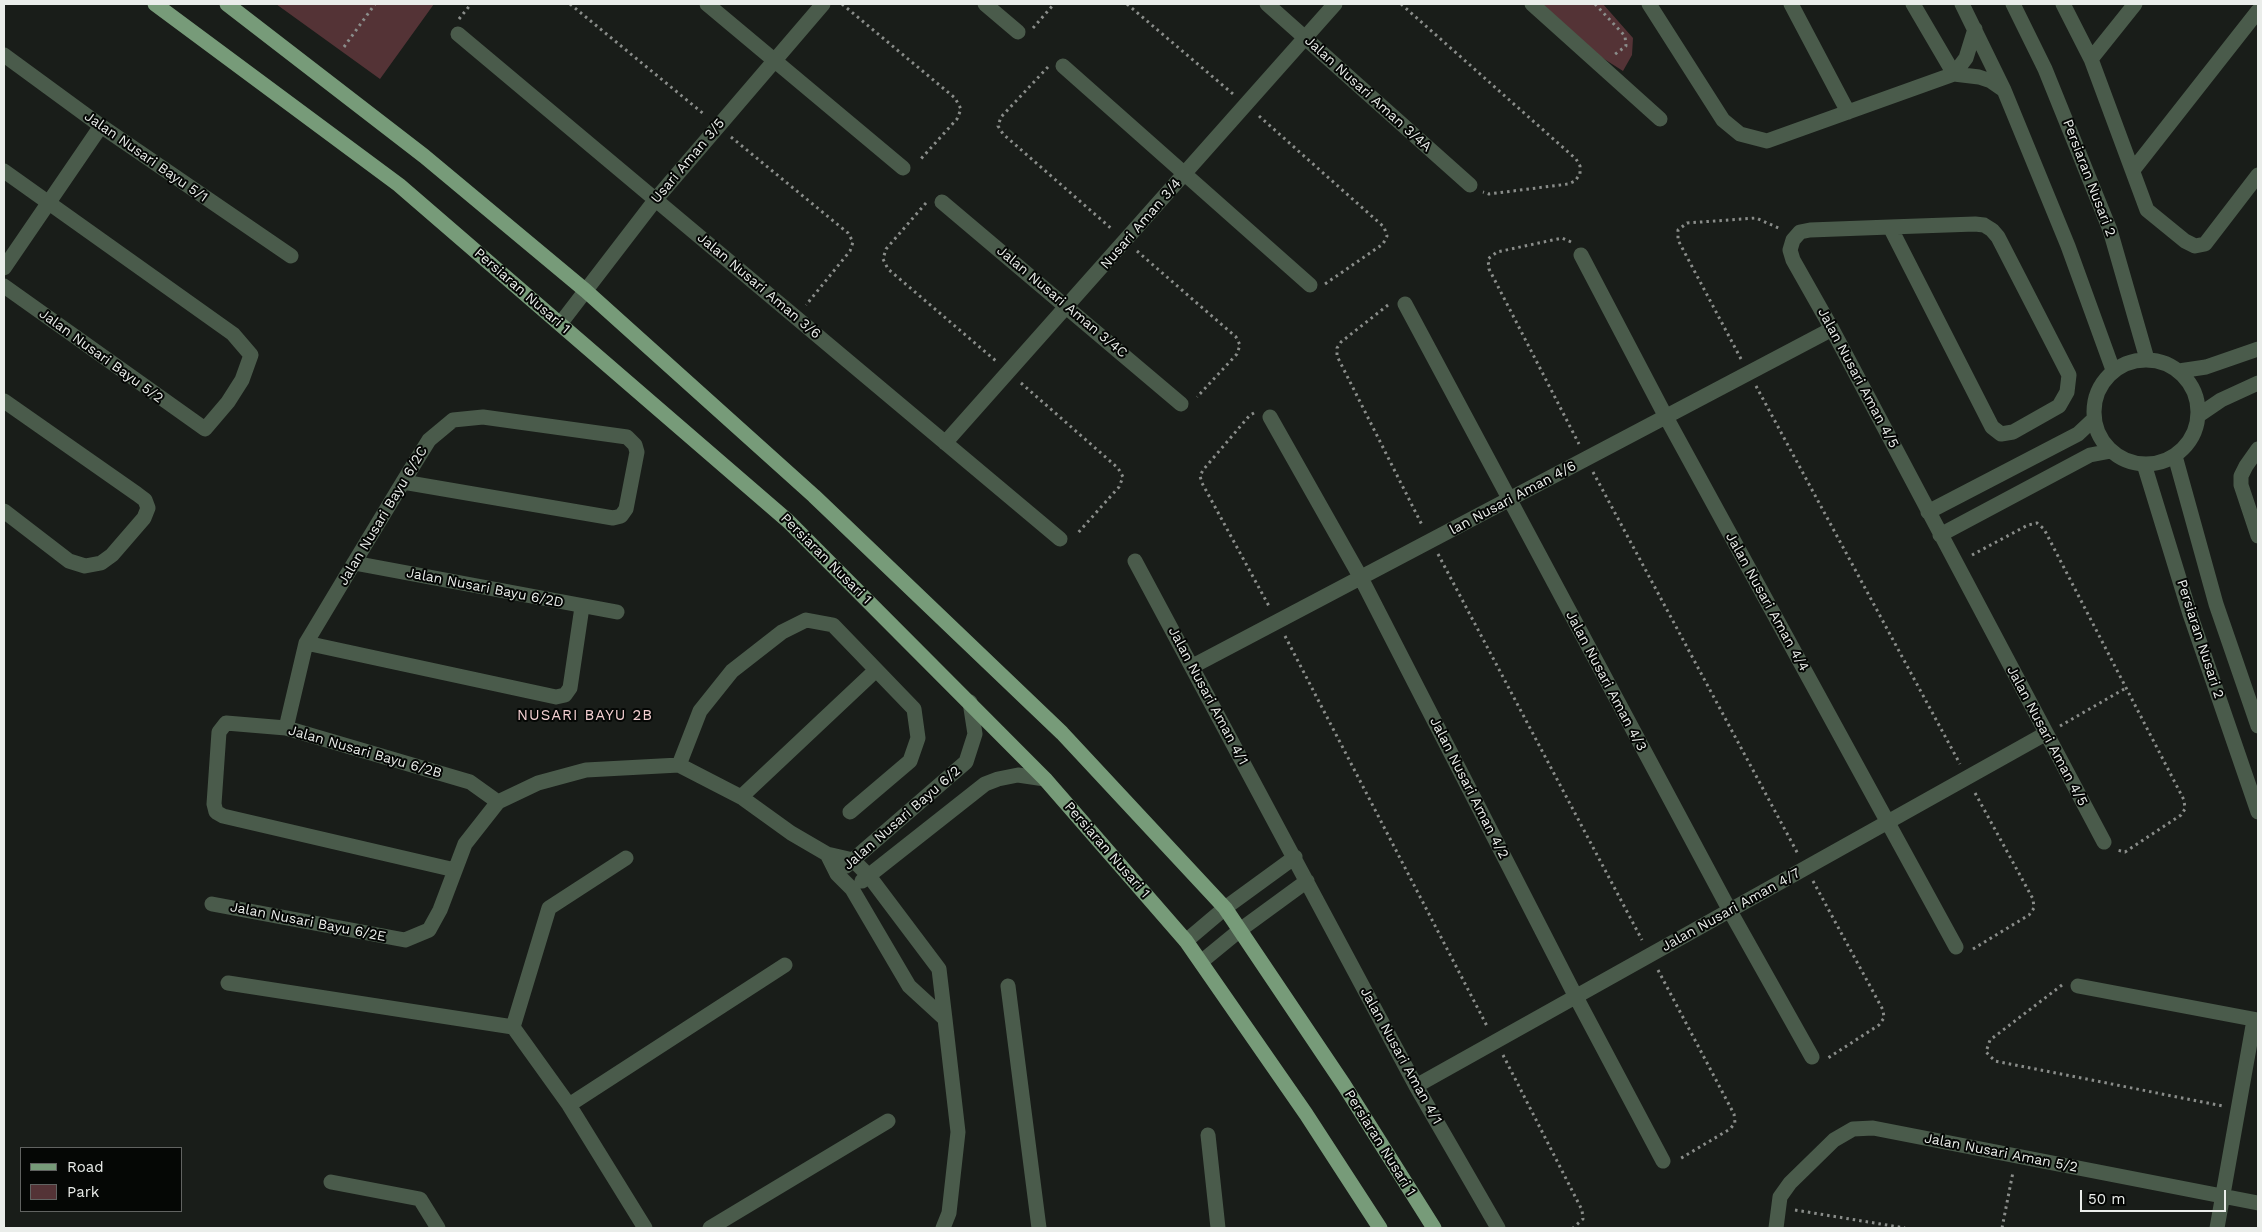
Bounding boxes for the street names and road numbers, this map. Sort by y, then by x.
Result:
street label: Jalan Nusari Aman 3/4A [1301,33,1435,155]
street label: Jalan Nusari Bayu 5/1 [81,108,211,206]
street label: Usari Aman 3/5 [648,115,728,207]
street label: Persiaran Nusari 2 [2059,117,2119,239]
street label: Nusari Aman 3/4 [1097,175,1185,273]
street label: Jalan Nusari Aman 3/6 [694,229,824,343]
street label: Jalan Nusari Aman 3/4C [993,242,1131,362]
street label: Persiaran Nusari 1 [471,245,573,337]
street label: Jalan Nusari Bayu 5/2 [36,305,166,407]
street label: Jalan Nusari Aman 4/5 [1814,305,1902,451]
street label: Jalan Nusari Bayu 6/2C [335,443,431,589]
street label: lan Nusari Aman 4/6 [1447,458,1579,538]
street label: Persiaran Nusari 1 [777,510,875,608]
street label: Jalan Nusari Aman 4/4 [1722,530,1812,674]
street label: Jalan Nusari Bayu 6/2D [405,565,565,611]
street label: Persiaran Nusari 2 [2173,577,2227,701]
street label: Jalan Nusari Aman 4/3 [1562,608,1650,754]
street label: Jalan Nusari Aman 4/1 [1165,624,1251,768]
street label: Jalan Nusari Aman 4/5 [2003,663,2091,809]
street label: Jalan Nusari Aman 4/2 [1426,715,1512,861]
street label: Jalan Nusari Bayu 6/2B [286,722,444,782]
street label: Jalan Nusari Bayu 6/2 [840,763,964,873]
street label: Persiaran Nusari 1 [1061,799,1153,901]
street label: Jalan Nusari Aman 4/7 [1659,865,1803,955]
street label: Jalan Nusari Bayu 6/2E [229,899,387,945]
street label: Jalan Nusari Aman 4/1 [1356,985,1446,1127]
street label: Persiaran Nusari 1 [1341,1087,1419,1199]
street label: Jalan Nusari Aman 5/2 [1923,1130,2079,1176]

